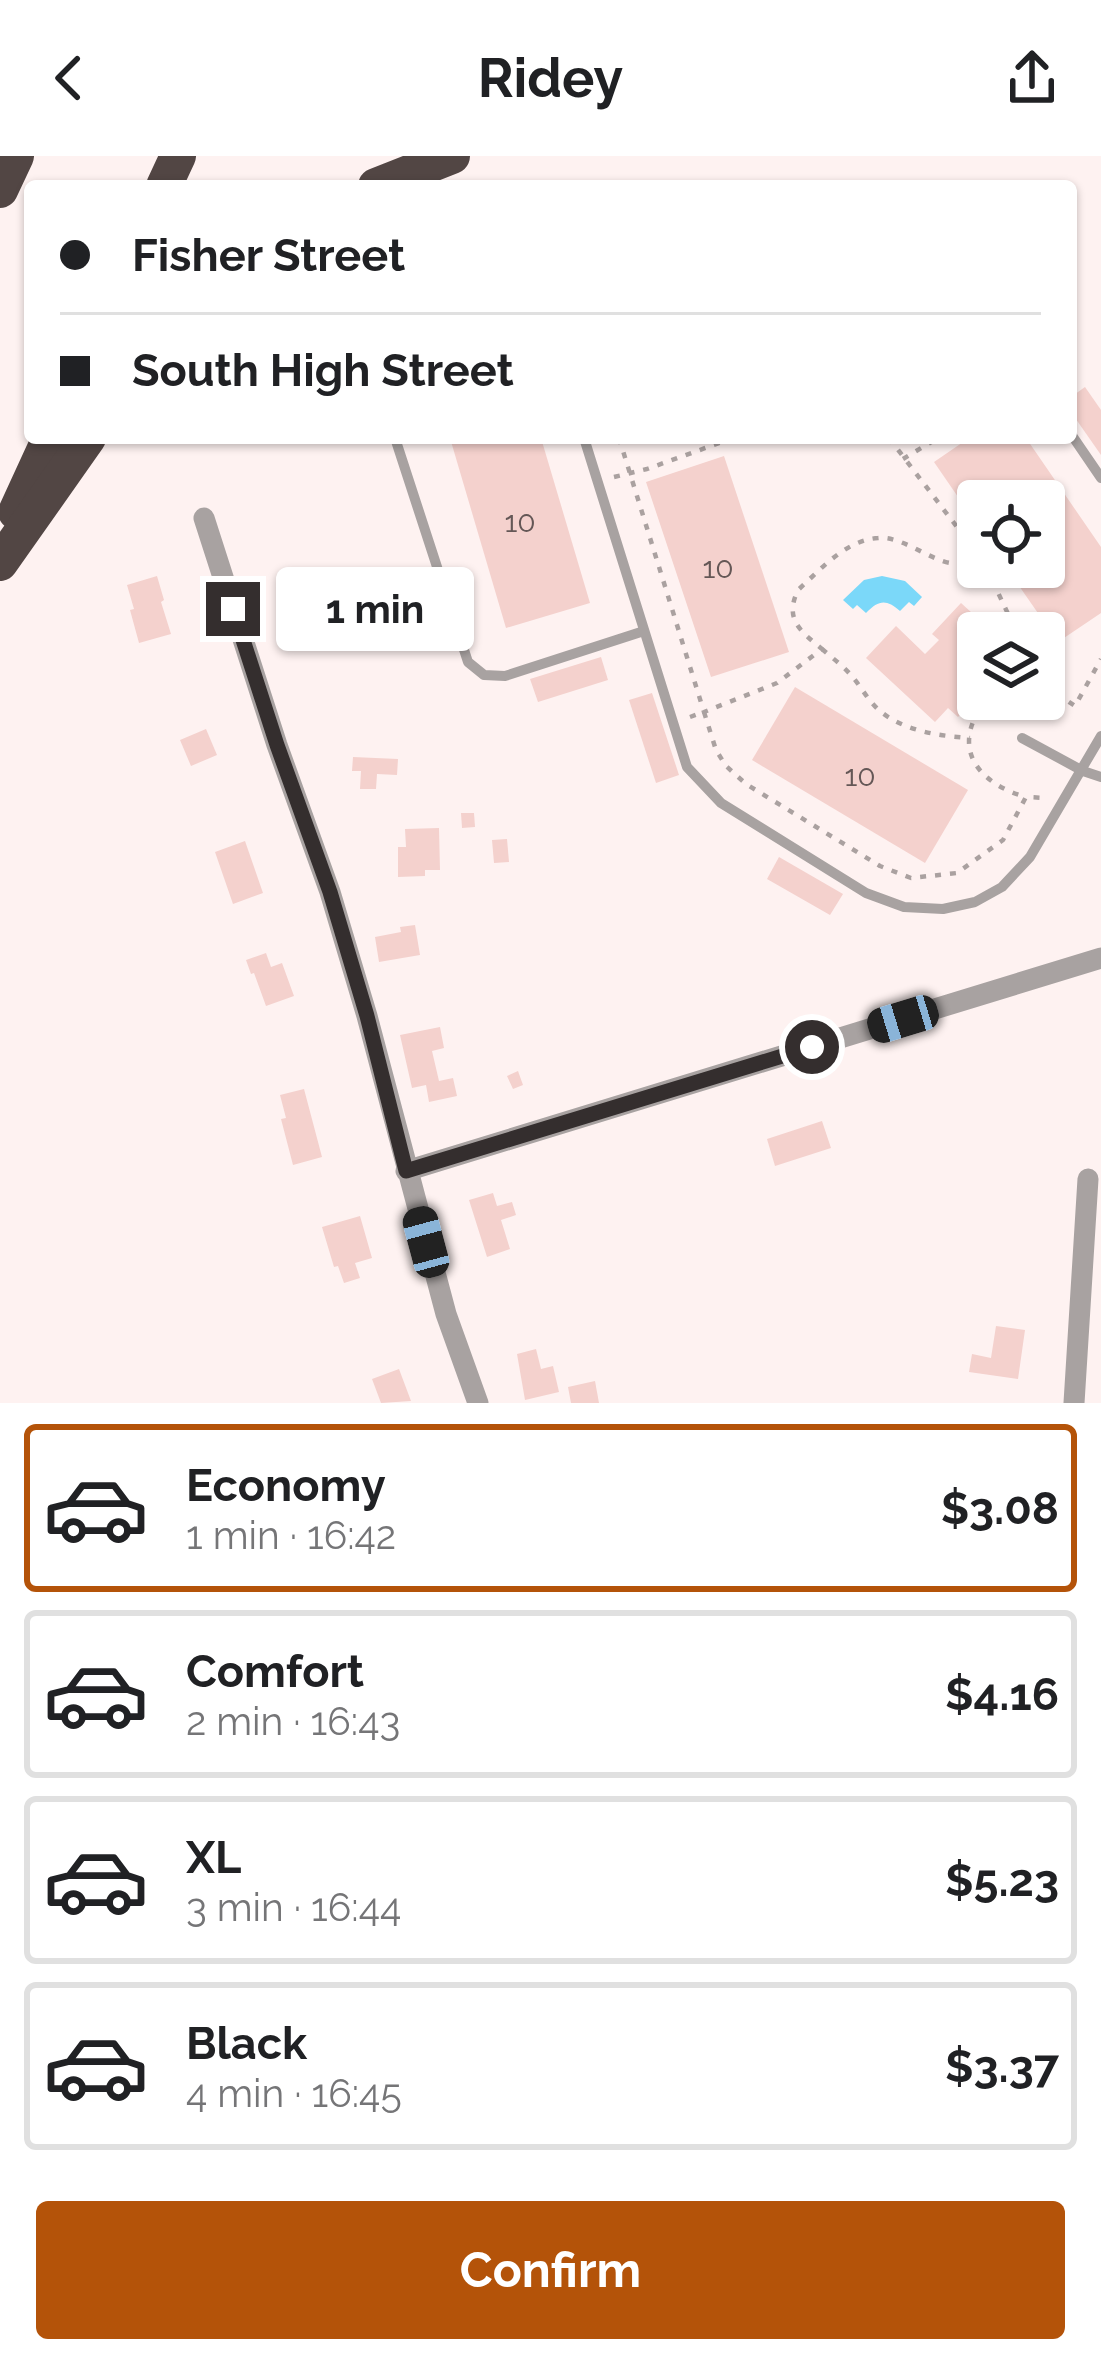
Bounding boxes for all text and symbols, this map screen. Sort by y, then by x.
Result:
icon: back [36,45,102,111]
icon: share [999,45,1065,111]
text: Ridey [478,46,623,110]
text: Fisher Street [132,229,405,282]
text: South High Street [132,344,514,397]
map controls [957,480,1065,720]
button: locate [957,480,1065,588]
house number: 10 [504,504,536,539]
house number: 10 [702,550,734,585]
callout: 1 min [275,567,473,651]
route end [206,582,260,636]
text: 1 min [326,586,424,632]
button: layers [957,612,1065,720]
house number: 10 [844,758,876,793]
car [863,991,943,1047]
route start [785,1020,839,1074]
car [399,1203,453,1281]
icon: car [42,1454,150,1562]
text: Economy [186,1459,386,1512]
text: $3.08 [941,1482,1059,1535]
text: 1 min · 16:42 [186,1512,396,1558]
icon: car [42,1640,150,1748]
text: Comfort [186,1645,364,1698]
text: $4.16 [945,1668,1059,1721]
text: 2 min · 16:43 [186,1698,400,1744]
icon: car [42,1826,150,1934]
text: XL [186,1831,241,1884]
text: $5.23 [945,1854,1059,1907]
text: 3 min · 16:44 [186,1884,401,1930]
icon: car [42,2012,150,2120]
text: Black [186,2017,307,2070]
text: $3.37 [945,2040,1059,2093]
text: 4 min · 16:45 [186,2070,402,2116]
button: Confirm [36,2201,1065,2339]

